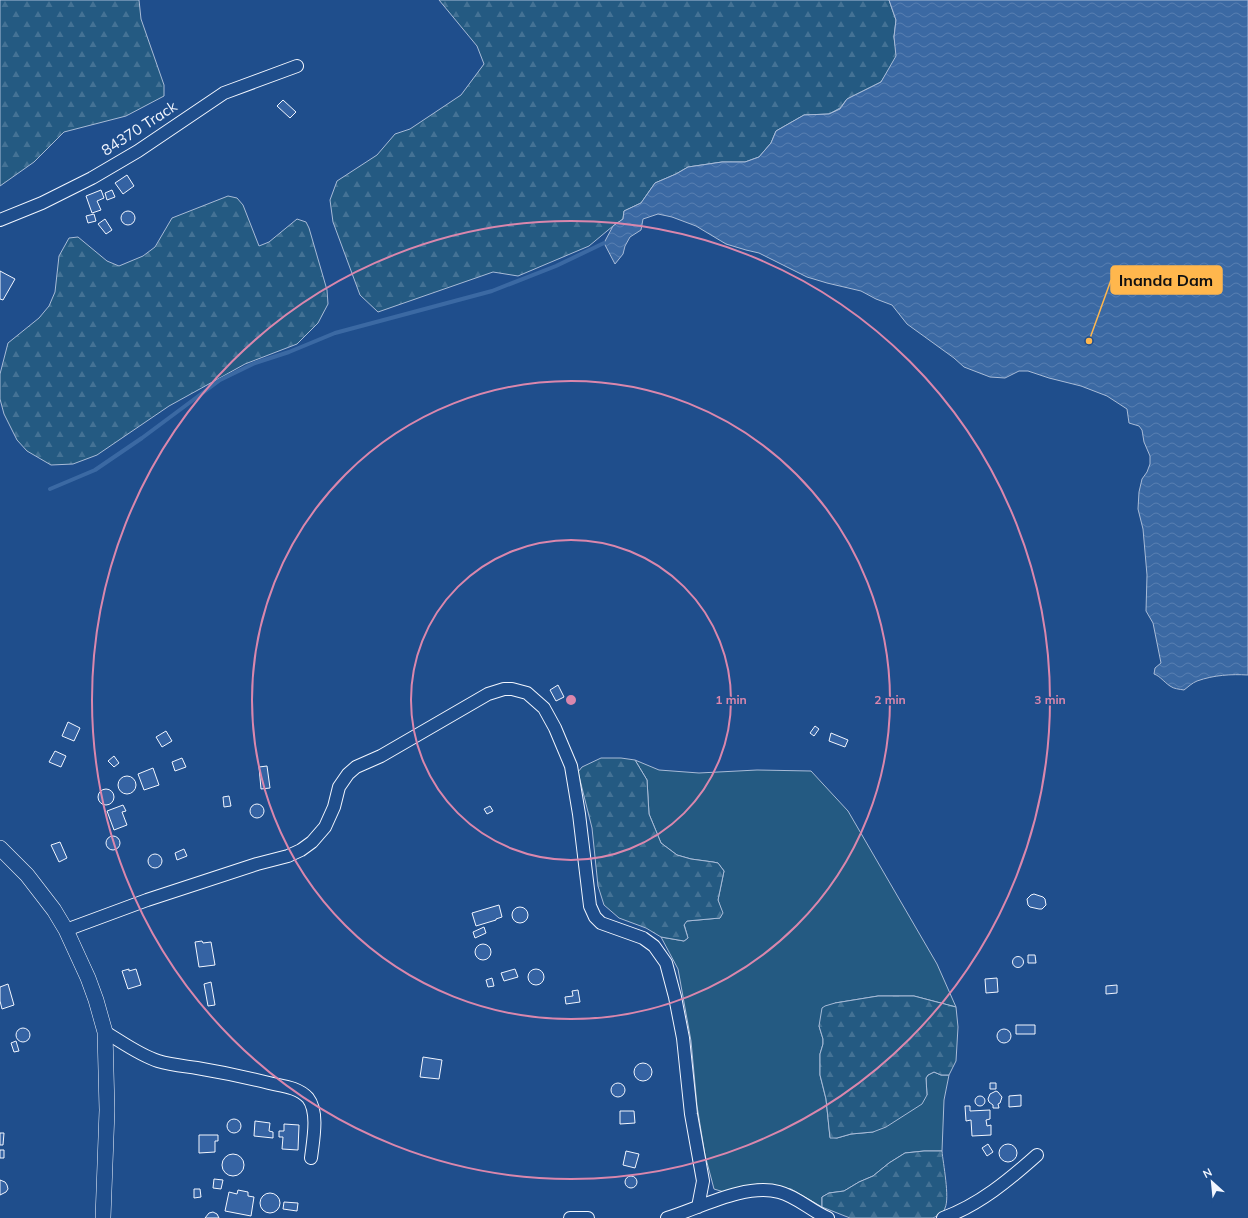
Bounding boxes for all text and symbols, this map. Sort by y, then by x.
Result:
street label: 84370 Track [98,96,181,159]
callout: Inanda Dam [1111,266,1222,294]
text: Inanda Dam [1119,270,1213,290]
text: 1 min [715,692,747,707]
text: 2 min [874,692,906,707]
text: 3 min [1034,692,1066,707]
centre of rings [564,693,578,707]
north arrow [1192,1162,1232,1202]
text: N [1201,1165,1214,1181]

